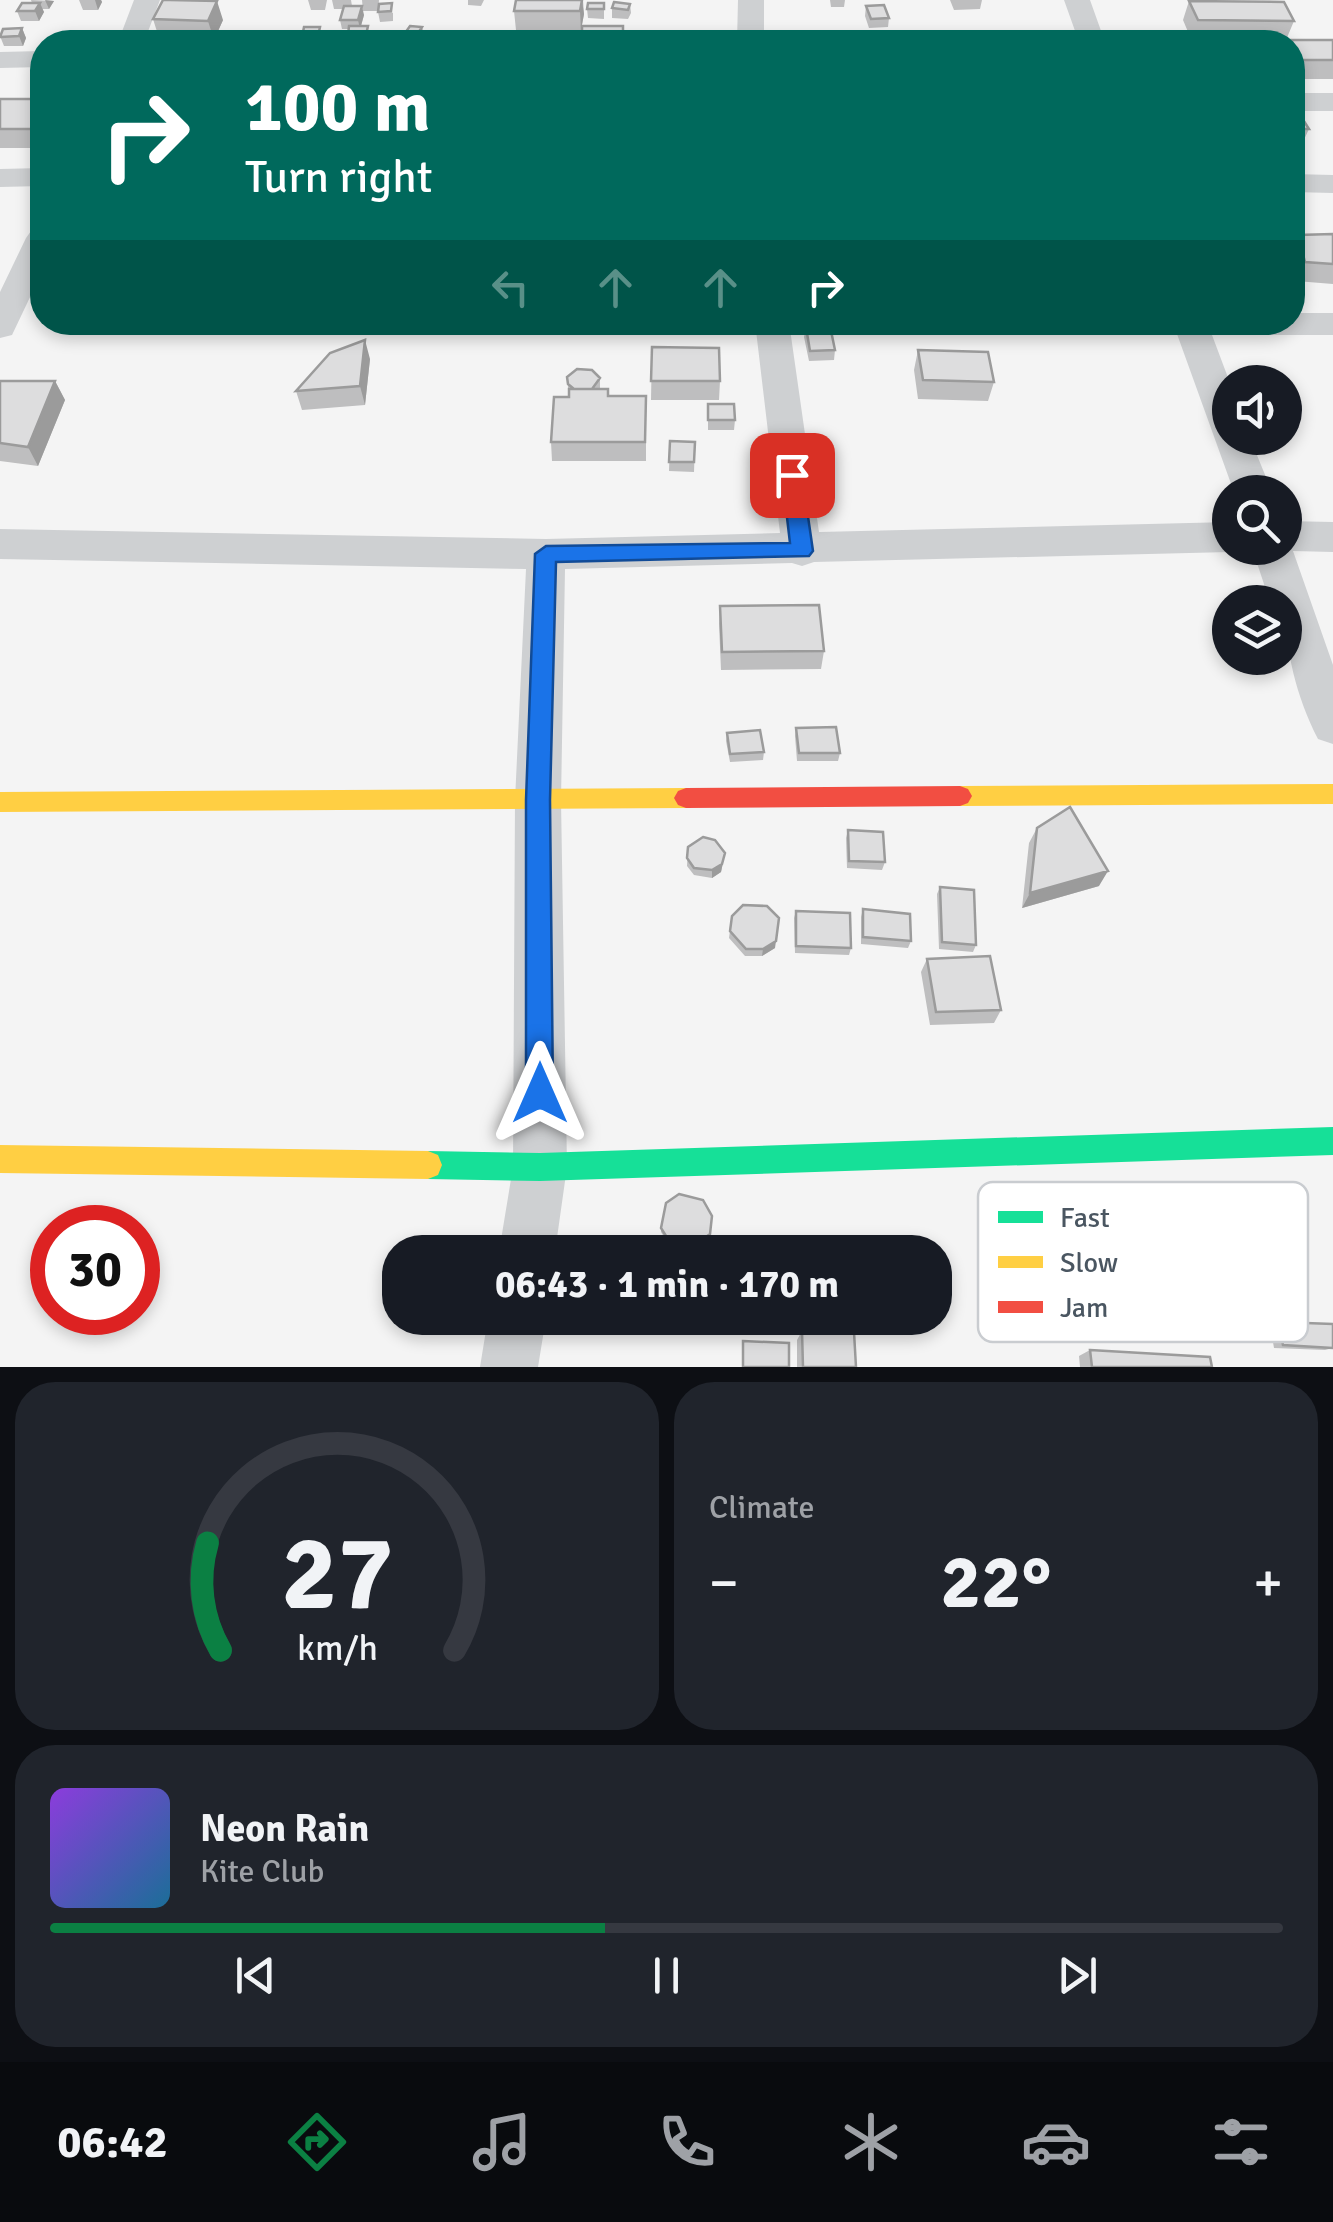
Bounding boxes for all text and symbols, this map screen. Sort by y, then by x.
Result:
text: 100 m [245,64,430,150]
icon: right [80,70,210,200]
text: Turn right [245,150,433,205]
icon: left [483,260,538,315]
icon: ahead [588,260,643,315]
icon: ahead [693,260,748,315]
icon: right [798,260,853,315]
map controls [1212,365,1302,675]
button: sound [1212,365,1302,455]
pin [750,433,835,518]
icon: arrive [765,448,820,503]
button: search [1212,475,1302,565]
button: layers [1212,585,1302,675]
position arrow [488,1041,592,1145]
legend [978,1182,1308,1342]
text: Fast [1060,1201,1110,1235]
speed limit sign: 30 [30,1205,160,1335]
text: Slow [1060,1246,1118,1280]
text: 06:43 · 1 min · 170 m [495,1261,839,1308]
text: Jam [1060,1291,1108,1325]
text: Climate [709,1488,815,1527]
text: 27 [281,1510,393,1638]
text: 22° [941,1536,1052,1629]
text: − [709,1549,739,1617]
text: + [1253,1549,1283,1617]
text: km/h [297,1626,377,1670]
text: Neon Rain [200,1805,369,1852]
text: Kite Club [200,1852,324,1891]
icon: previous [228,1948,283,2003]
icon: pause [639,1948,694,2003]
icon: next [1050,1948,1105,2003]
icon: directions [282,2107,352,2177]
icon: music [467,2107,537,2177]
icon: phone [652,2107,722,2177]
icon: climate [836,2107,906,2177]
icon: car [1021,2107,1091,2177]
icon: filters [1206,2107,1276,2177]
text: 06:42 [57,2115,168,2170]

